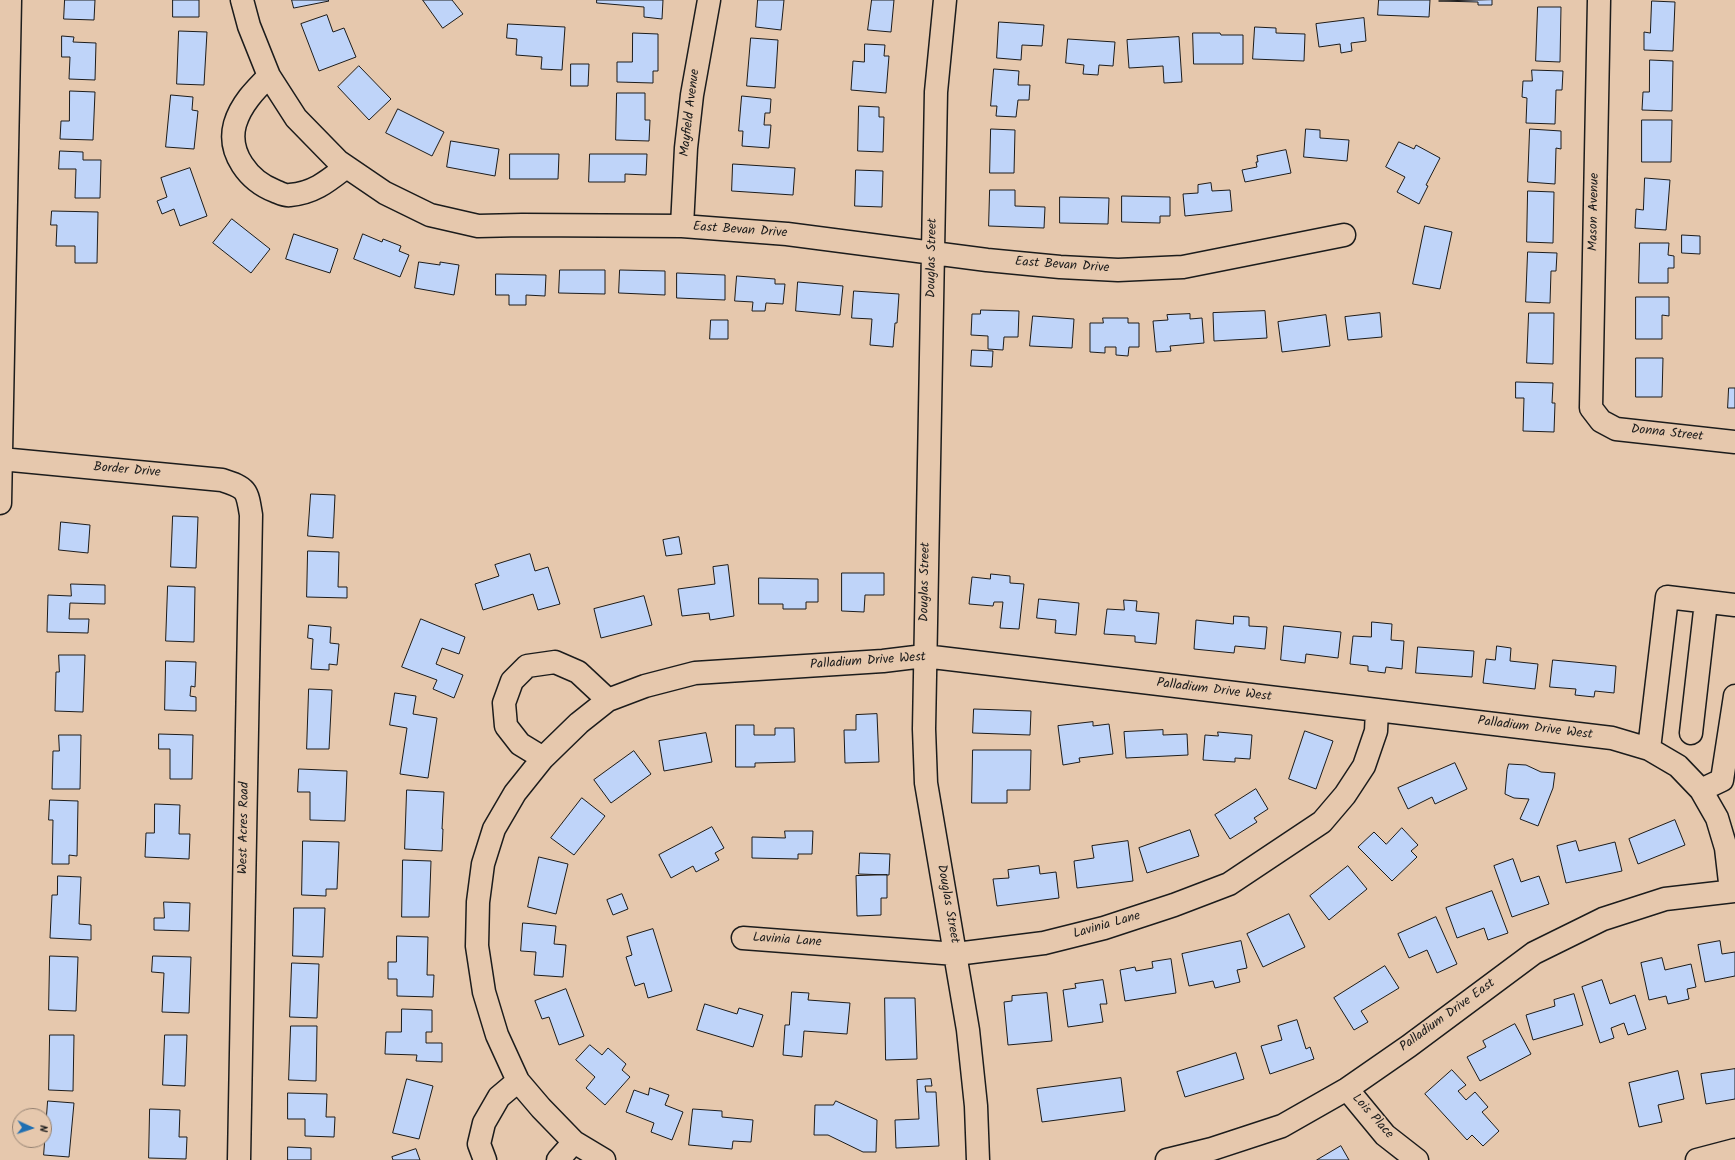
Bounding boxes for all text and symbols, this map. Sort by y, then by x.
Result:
street label: Mayfield Avenue [678,68,704,158]
street label: Mason Avenue [1587,173,1603,251]
street label: Douglas Street [925,218,941,298]
street label: East Bevan Drive [692,220,788,242]
street label: East Bevan Drive [1014,255,1110,277]
street label: Donna Street [1630,422,1704,446]
street label: Border Drive [93,460,161,482]
street label: Douglas Street [918,542,934,622]
street label: Palladium Drive West [810,650,926,674]
street label: Palladium Drive West [1156,676,1272,706]
street label: Palladium Drive West [1477,714,1593,744]
street label: West Acres Road [236,782,254,874]
street label: Douglas Street [932,863,962,945]
street label: Lavinia Lane [1072,909,1142,943]
street label: Lavinia Lane [752,931,822,951]
street label: Palladium Drive East [1397,976,1499,1056]
street label: Lois Place [1348,1091,1396,1143]
north arrow [12,1108,52,1148]
text: N [34,1125,52,1133]

